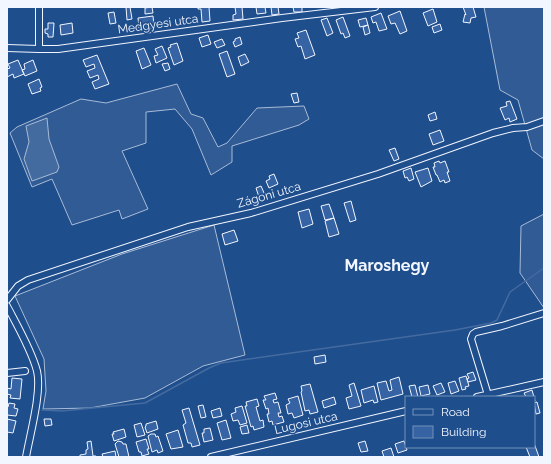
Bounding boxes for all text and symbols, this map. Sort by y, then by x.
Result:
street label: Medgyesi utca [117,11,199,37]
street label: Zágoni utca [236,179,302,211]
district label: Maroshegy [345,256,430,275]
legend [405,396,535,448]
text: Road [441,405,470,419]
street label: Lugosi utca [273,409,339,437]
text: Building [441,425,487,439]

